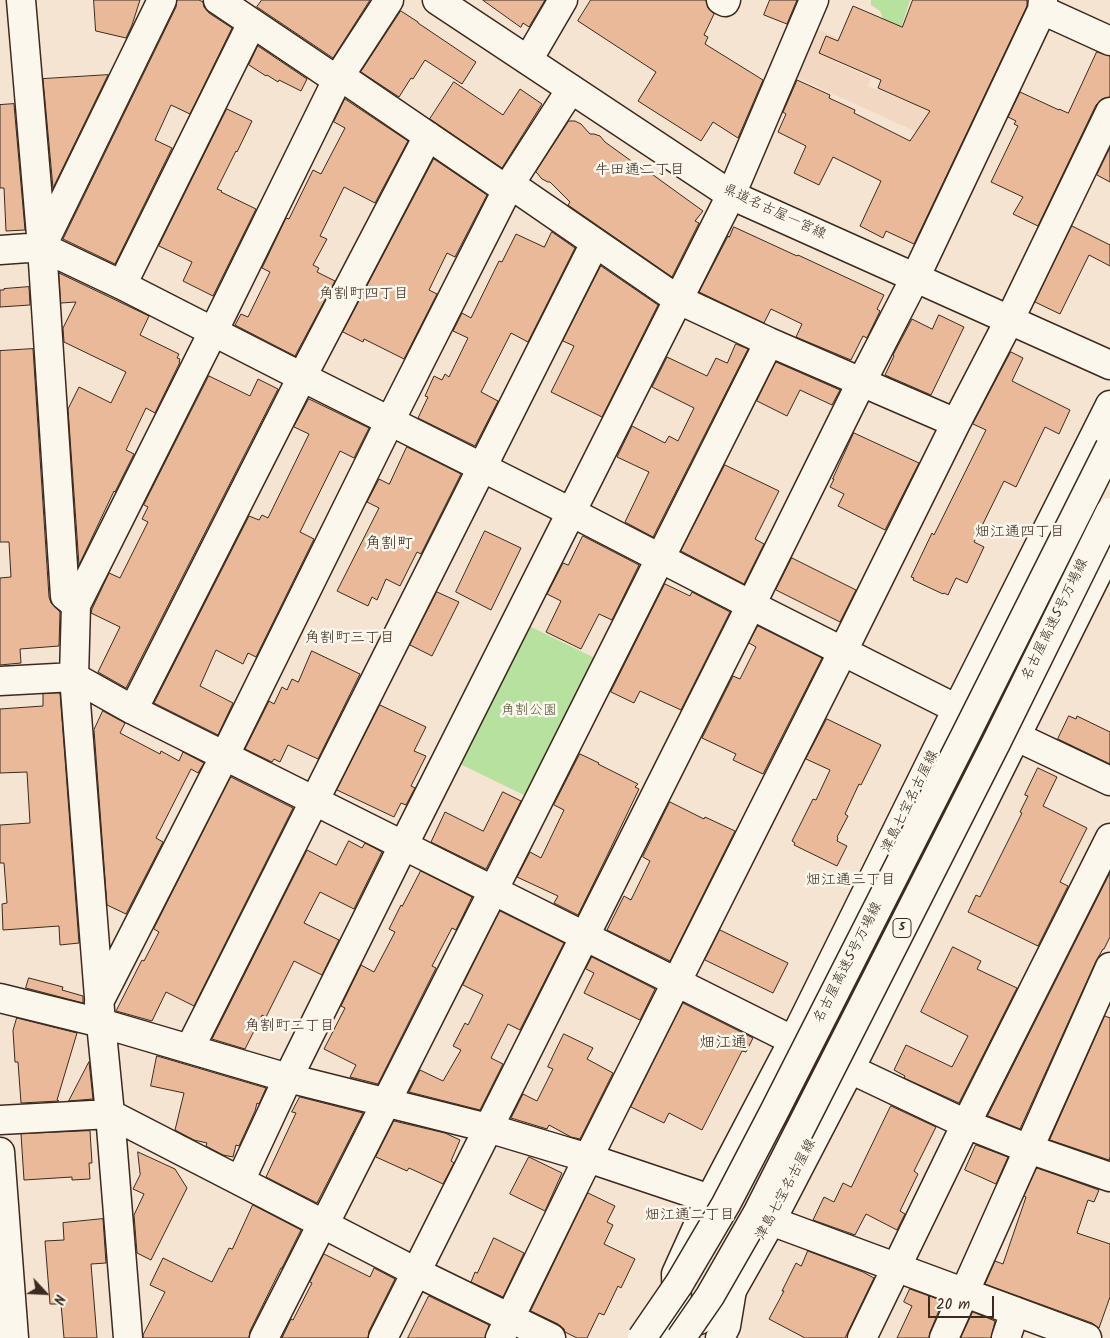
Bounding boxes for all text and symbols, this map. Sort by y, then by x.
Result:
district label: 牛田通二丁目 [595,162,685,180]
street label: 県道名古屋一宮線 [720,182,828,244]
district label: 角割町四丁目 [319,286,409,304]
district label: 畑江通四丁目 [975,524,1065,542]
district label: 角割町 [365,535,413,555]
street label: 名古屋高速5号万場線 [1019,556,1093,684]
district label: 角割町三丁目 [305,630,395,648]
park label: 角割公園 [501,704,557,720]
street label: 津島七宝名古屋線 [879,748,943,856]
district label: 畑江通三丁目 [806,872,896,890]
street label: 名古屋高速5号万場線 [811,900,887,1026]
road number: 5 [893,918,911,938]
district label: 角割町二丁目 [245,1018,335,1036]
district label: 畑江通 [699,1034,747,1054]
street label: 津島七宝名古屋線 [753,1137,821,1243]
district label: 畑江通二丁目 [645,1207,735,1225]
north arrow [20,1268,70,1318]
scale bar [930,1286,996,1318]
text: N [47,1291,70,1308]
text: 20 m [936,1293,970,1317]

